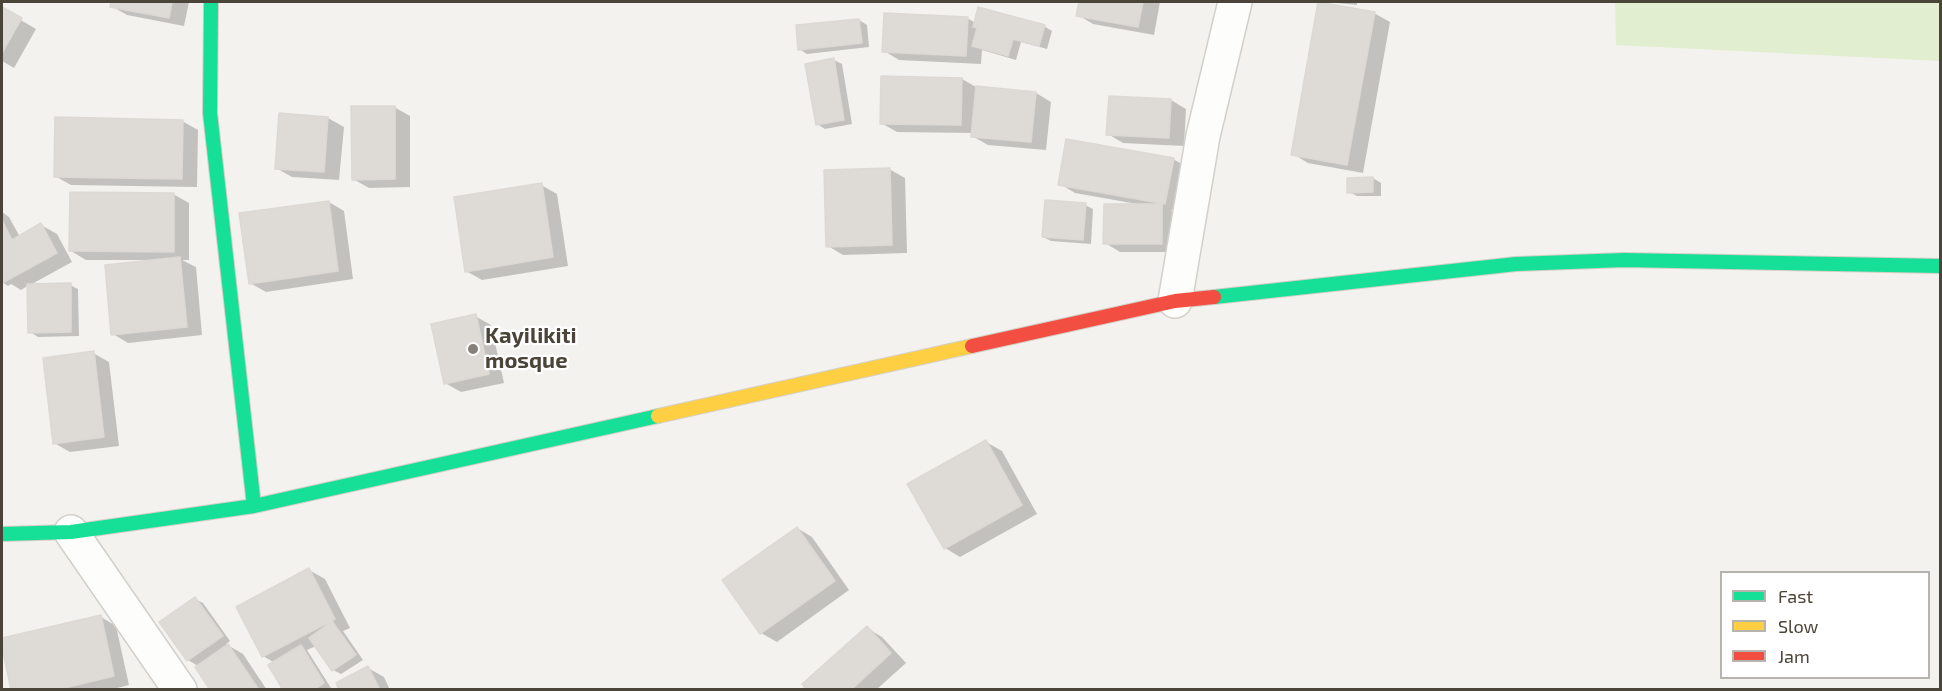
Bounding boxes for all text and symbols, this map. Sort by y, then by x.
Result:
place label: Kayilikiti mosque [485,323,577,374]
marker: Kayilikiti mosque [466,342,480,356]
legend [1720,571,1930,679]
text: Fast [1778,585,1813,607]
text: Slow [1778,615,1818,637]
text: Jam [1778,645,1810,667]

